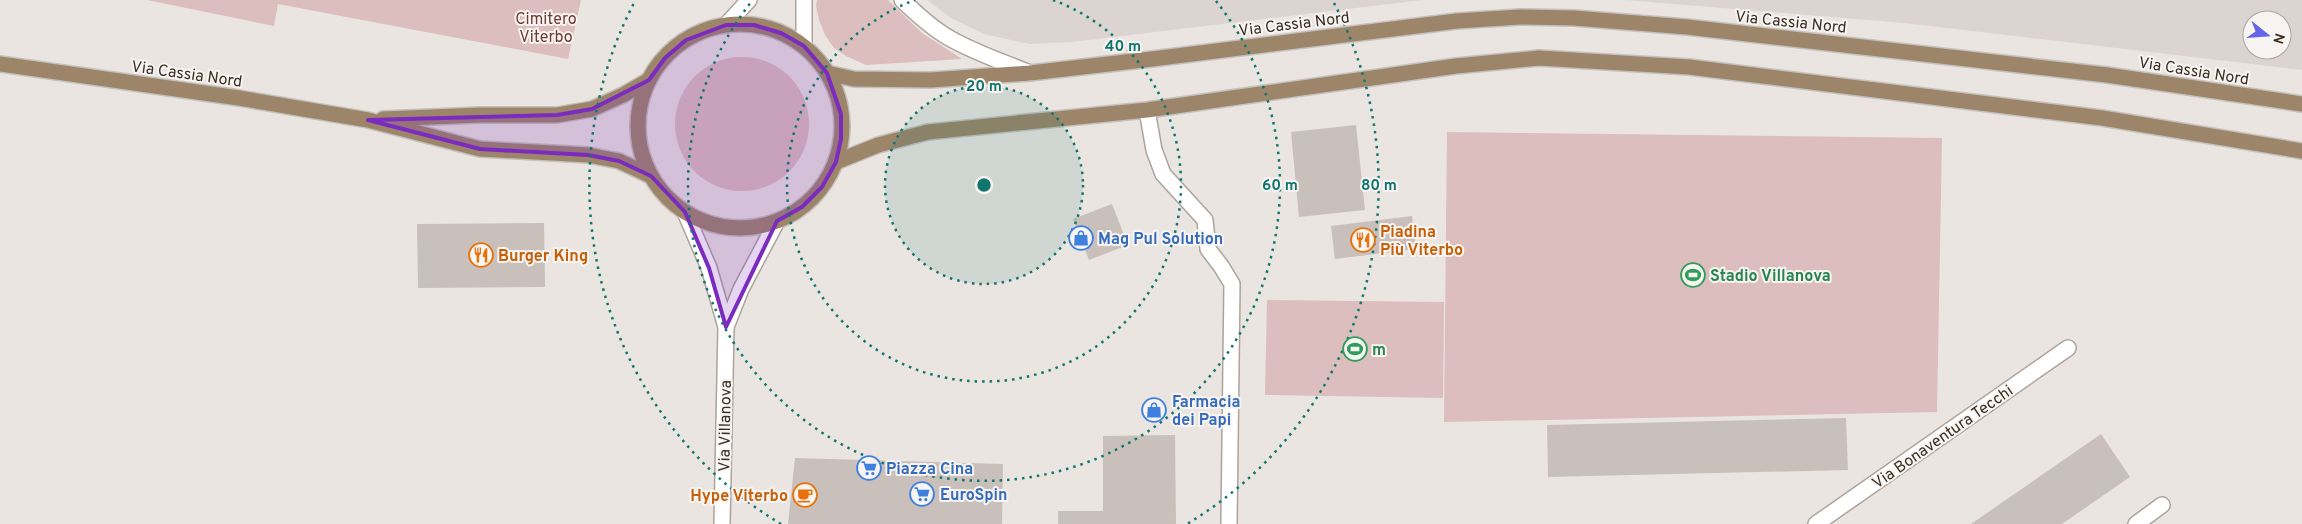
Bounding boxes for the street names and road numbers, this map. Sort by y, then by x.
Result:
street label: Via Cassia Nord [1734,7,1847,39]
street label: Via Cassia Nord [1238,8,1351,42]
street label: Via Cassia Nord [2137,53,2250,91]
street label: Via Cassia Nord [130,57,243,93]
street label: Via Villanova [715,380,737,472]
street label: Via Bonaventura Tecchi [1869,381,2017,494]

